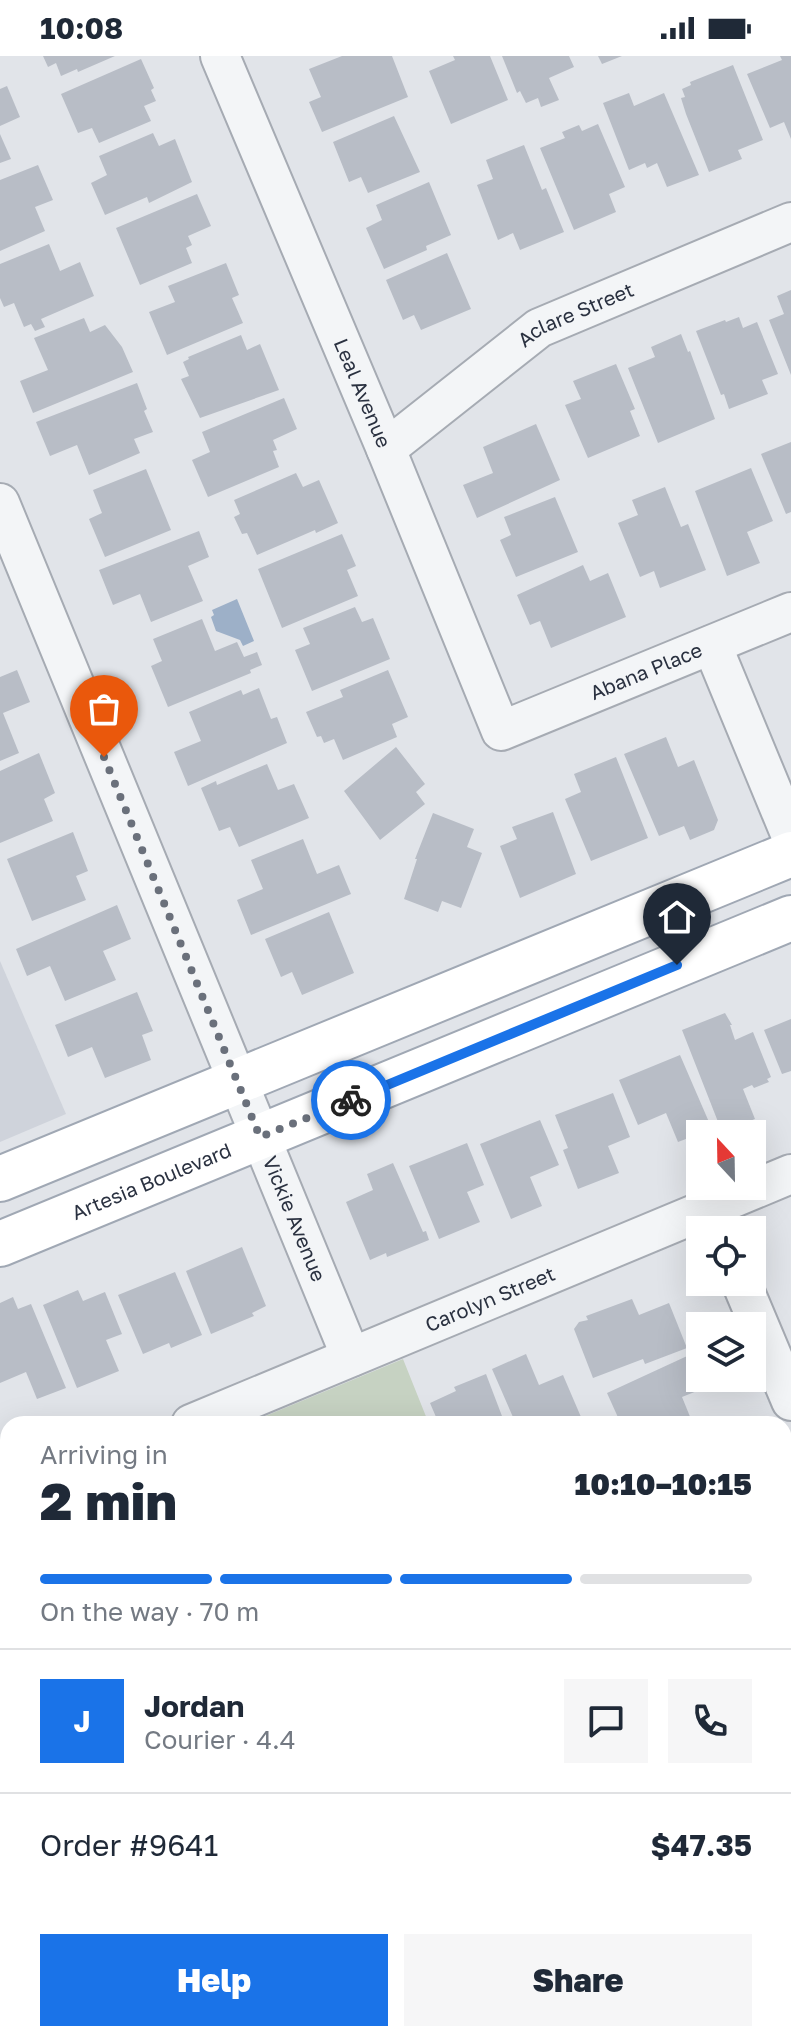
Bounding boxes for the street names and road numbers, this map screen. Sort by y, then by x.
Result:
street label: Aclare Street [512,277,637,351]
street label: Leal Avenue [330,335,397,451]
street label: Abana Place [586,637,705,704]
street label: Artesia Boulevard [68,1137,235,1224]
street label: Vickie Avenue [259,1152,332,1285]
street label: Carolyn Street [421,1261,558,1336]

